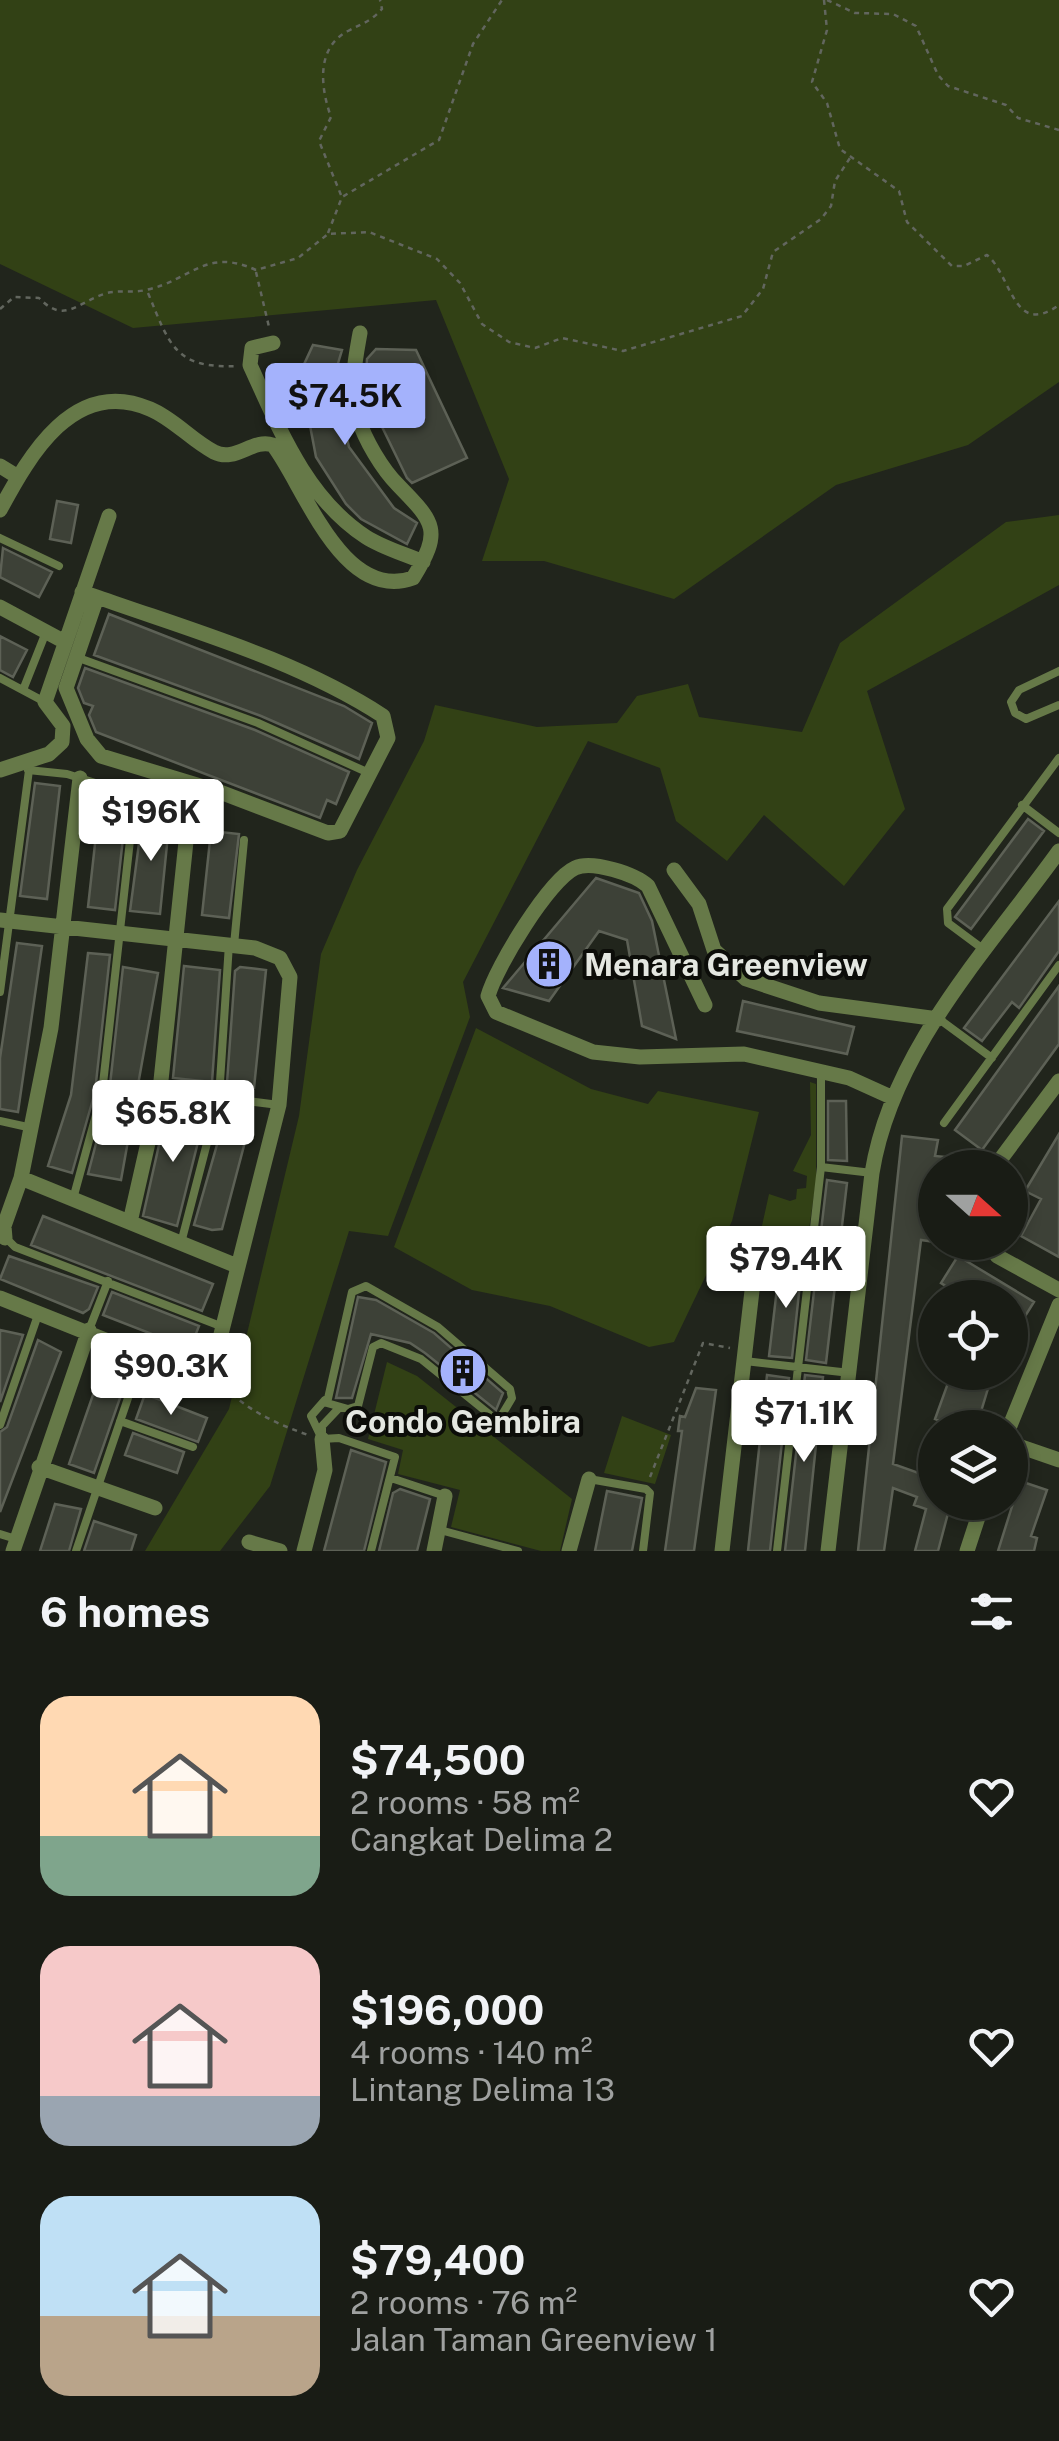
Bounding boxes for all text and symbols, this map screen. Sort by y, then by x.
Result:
pin: $74.5K [264,363,426,448]
text: $74.5K [287,377,403,414]
pin: $196K [81,779,221,864]
text: $196K [101,793,201,830]
building icon: Menara Greenview [523,938,575,990]
place label: Menara Greenview [584,946,868,983]
pin: $65.8K [92,1080,254,1165]
text: $65.8K [114,1094,232,1131]
north arrow [918,1150,1028,1260]
map controls [918,1150,1028,1520]
pin: $79.4K [705,1226,867,1311]
text: $79.4K [728,1240,844,1277]
button: locate [918,1280,1028,1390]
pin: $90.3K [90,1333,252,1418]
building icon: Condo Gembira [437,1345,489,1397]
text: $90.3K [113,1347,229,1384]
pin: $71.1K [723,1380,885,1465]
text: $71.1K [753,1394,855,1431]
place label: Condo Gembira [345,1403,581,1440]
button: layers [918,1410,1028,1520]
icon: filters [964,1584,1019,1639]
text: 6 homes [40,1587,210,1636]
text: $74,500 [350,1735,526,1784]
icon: home [120,1736,240,1856]
icon: heart [964,1769,1019,1824]
text: 2 rooms · 58 m² [350,1784,580,1821]
text: Cangkat Delima 2 [350,1821,613,1858]
text: $196,000 [350,1985,544,2034]
icon: home [120,1986,240,2106]
icon: heart [964,2019,1019,2074]
text: 4 rooms · 140 m² [350,2034,593,2071]
text: Lintang Delima 13 [350,2071,615,2108]
text: $79,400 [350,2235,525,2284]
icon: home [120,2236,240,2356]
icon: heart [964,2269,1019,2324]
text: 2 rooms · 76 m² [350,2284,577,2321]
text: Jalan Taman Greenview 1 [350,2321,717,2358]

